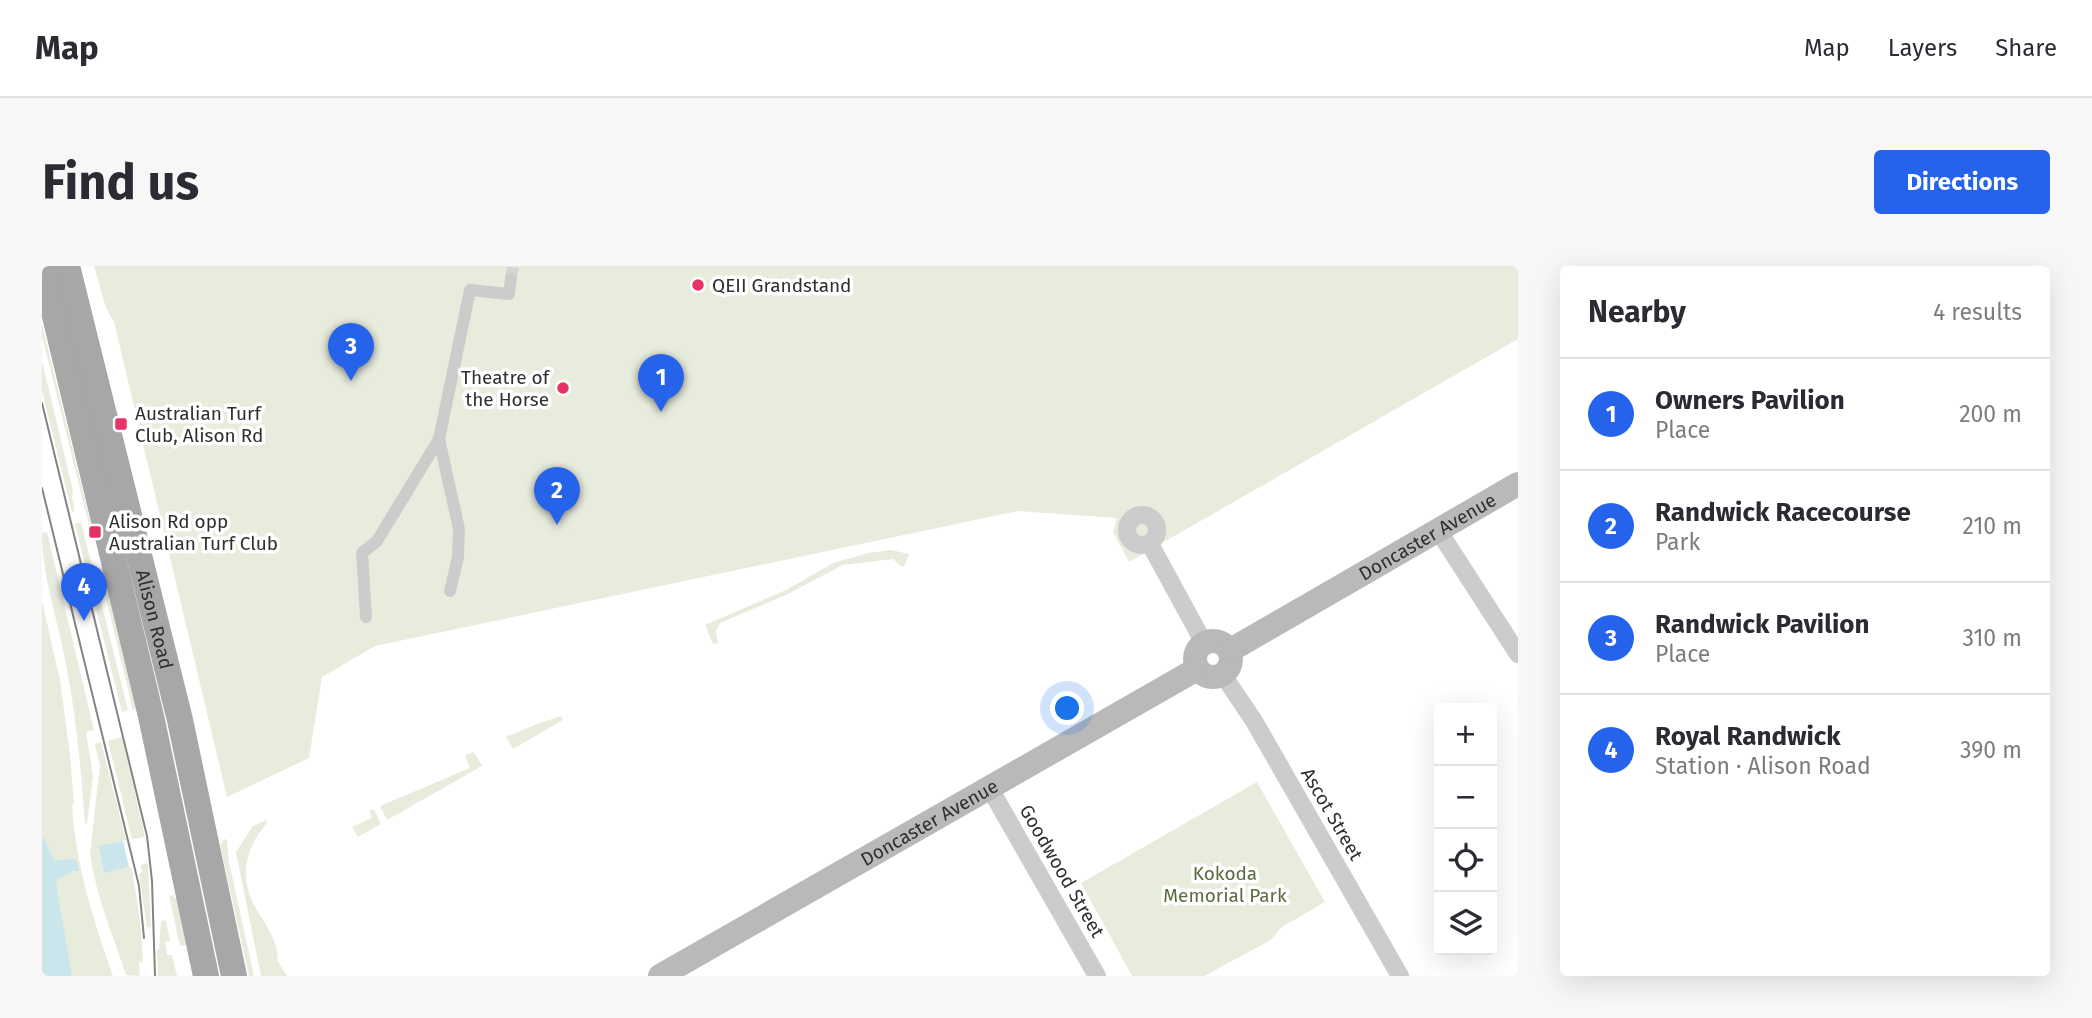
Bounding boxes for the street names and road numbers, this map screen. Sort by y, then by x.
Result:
street label: Doncaster Avenue [1354,488,1500,585]
street label: Alison Road [131,567,178,671]
street label: Ascot Street [1296,764,1368,864]
street label: Doncaster Avenue [856,774,1002,871]
street label: Goodwood Street [1015,801,1109,942]

